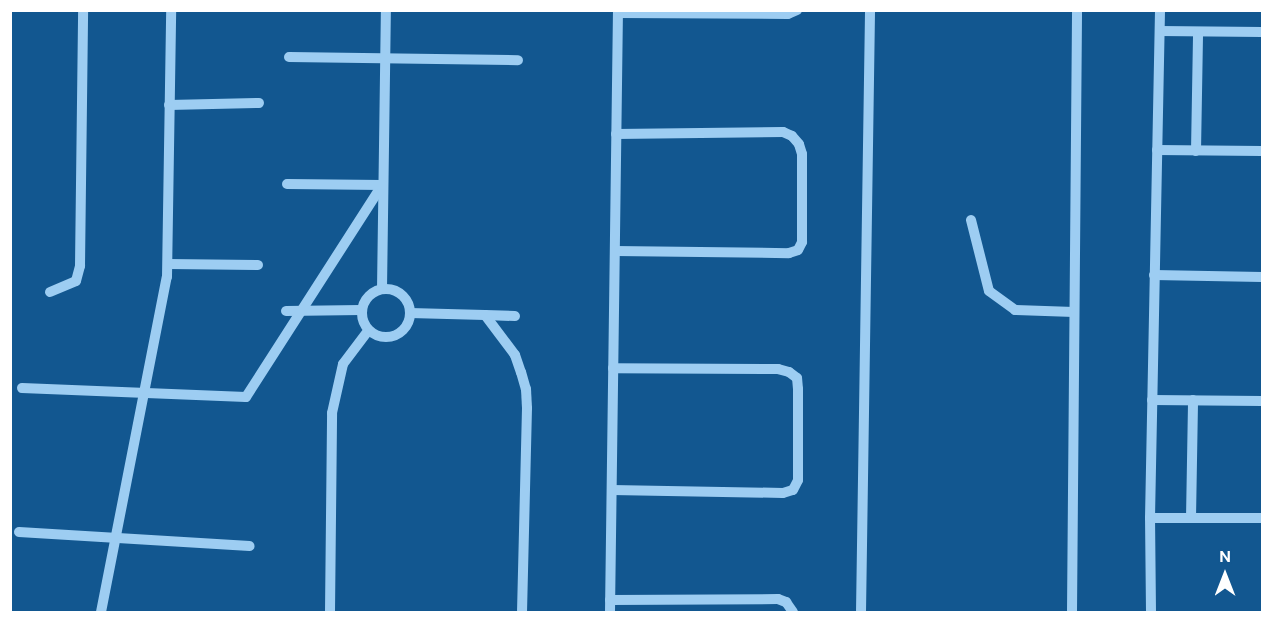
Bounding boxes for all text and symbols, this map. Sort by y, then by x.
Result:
north arrow [1195,545,1255,605]
text: N [1219,546,1231,567]

